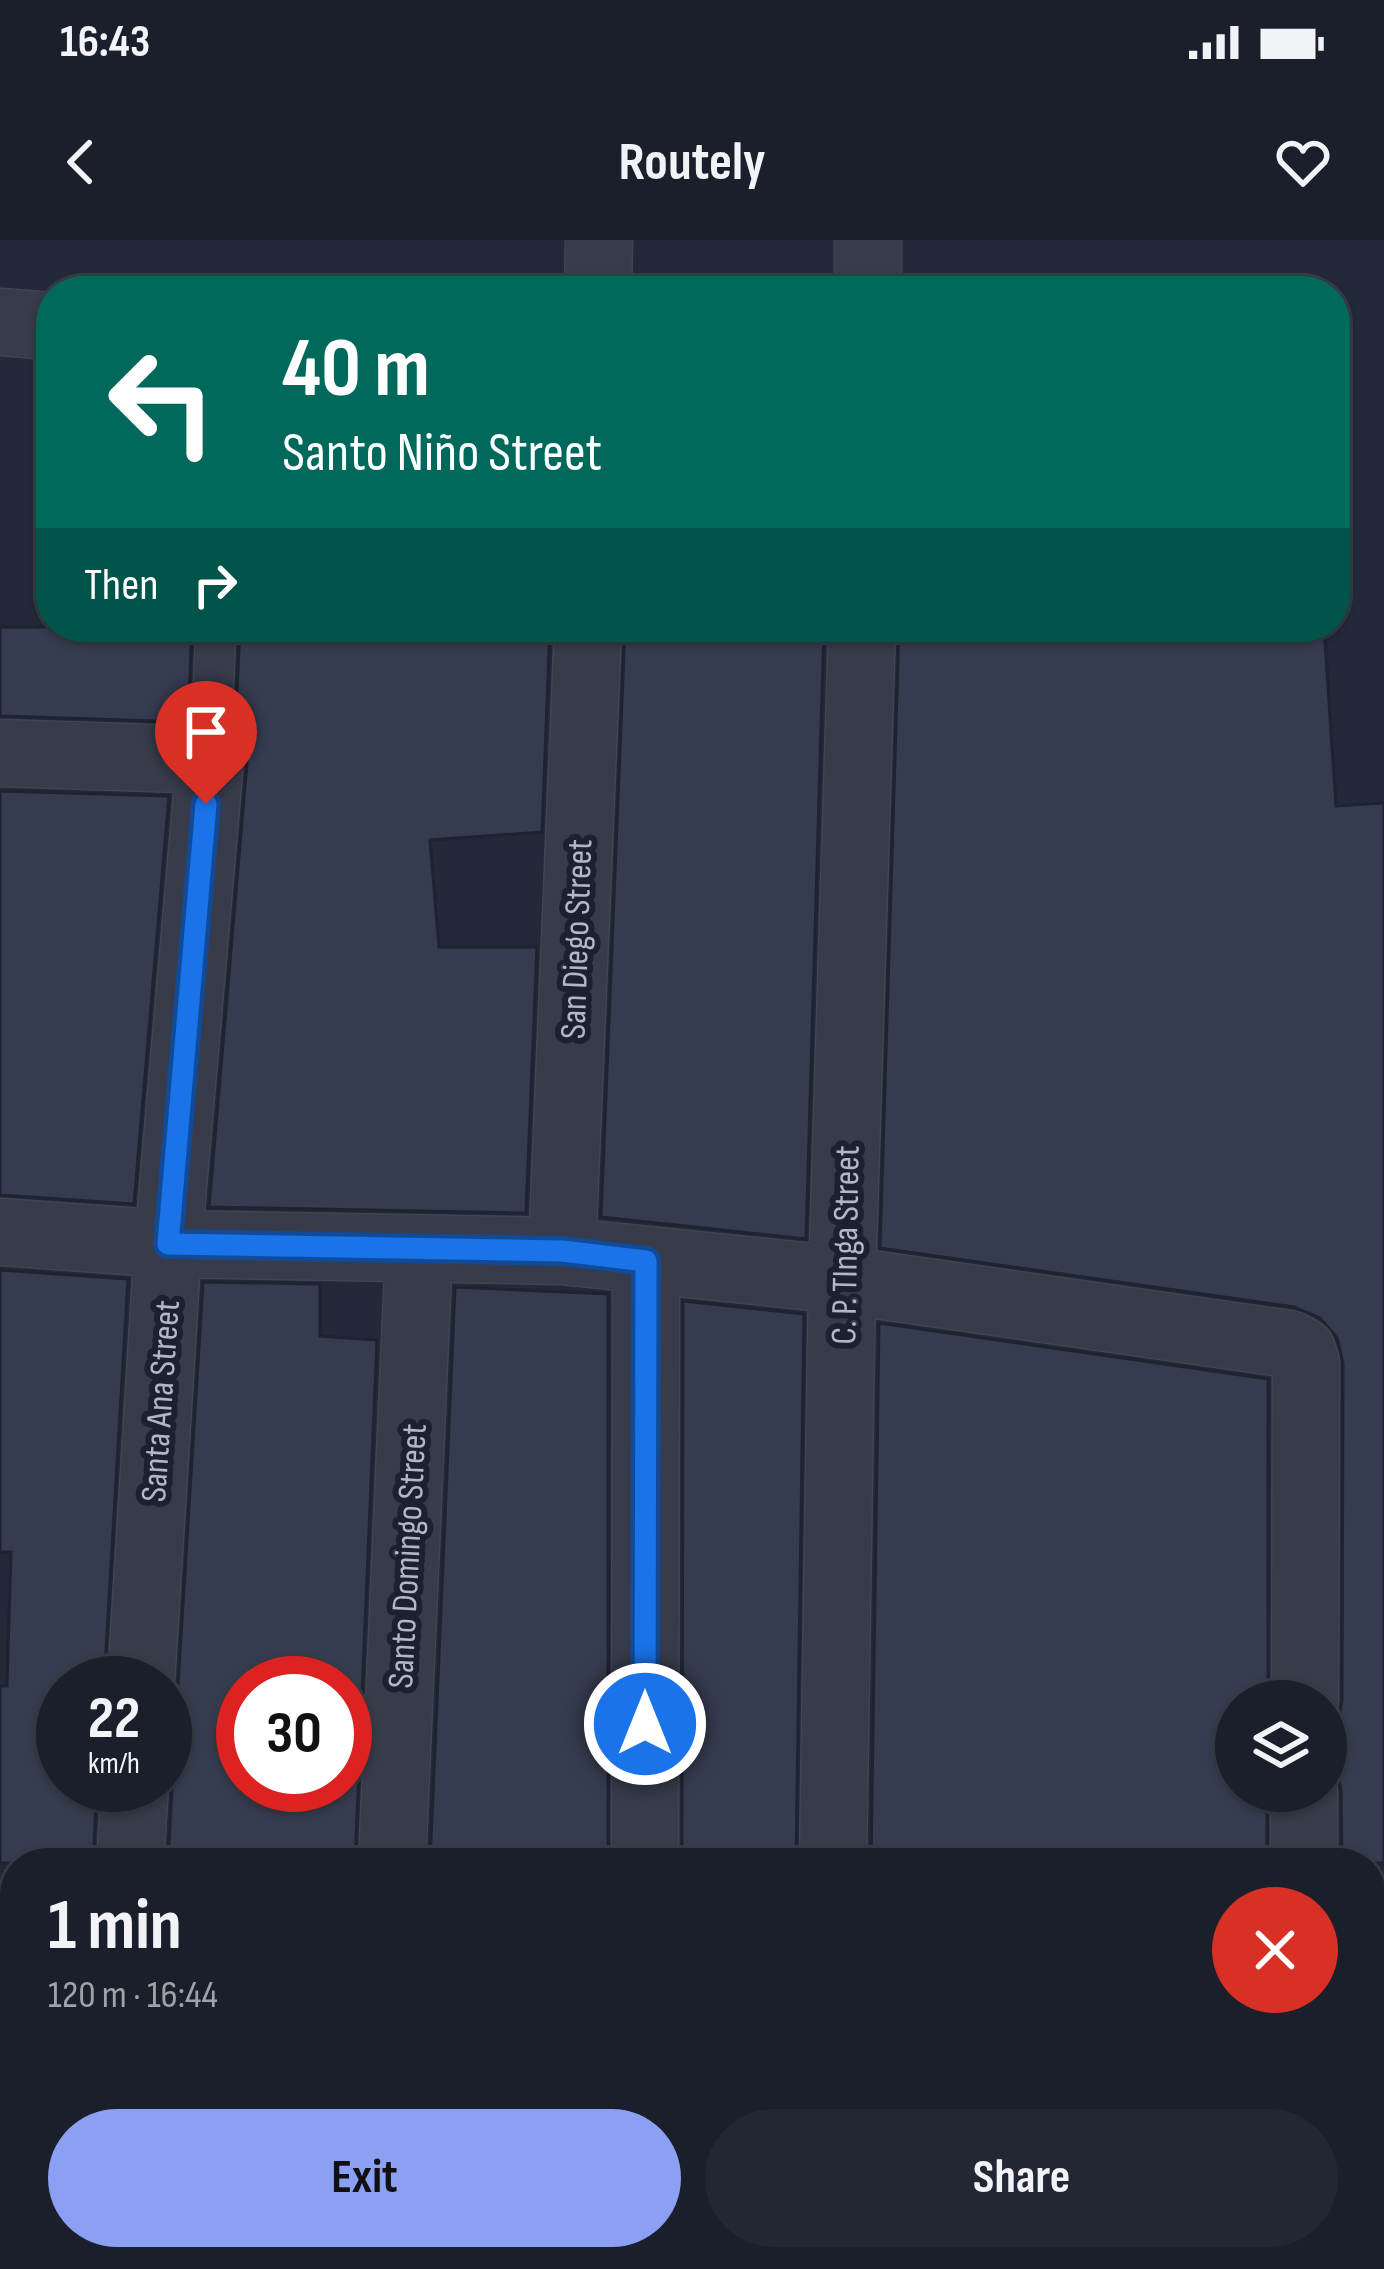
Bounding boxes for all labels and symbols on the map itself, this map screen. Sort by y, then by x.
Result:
pin [155,681,257,804]
street label: San Diego Street [553,838,602,1040]
street label: C. P. TInga Street [823,1145,870,1345]
street label: Santa Ana Street [133,1299,190,1504]
street label: Santo Domingo Street [380,1423,437,1690]
speed limit sign: 30 [216,1656,372,1812]
position arrow [582,1661,708,1787]

